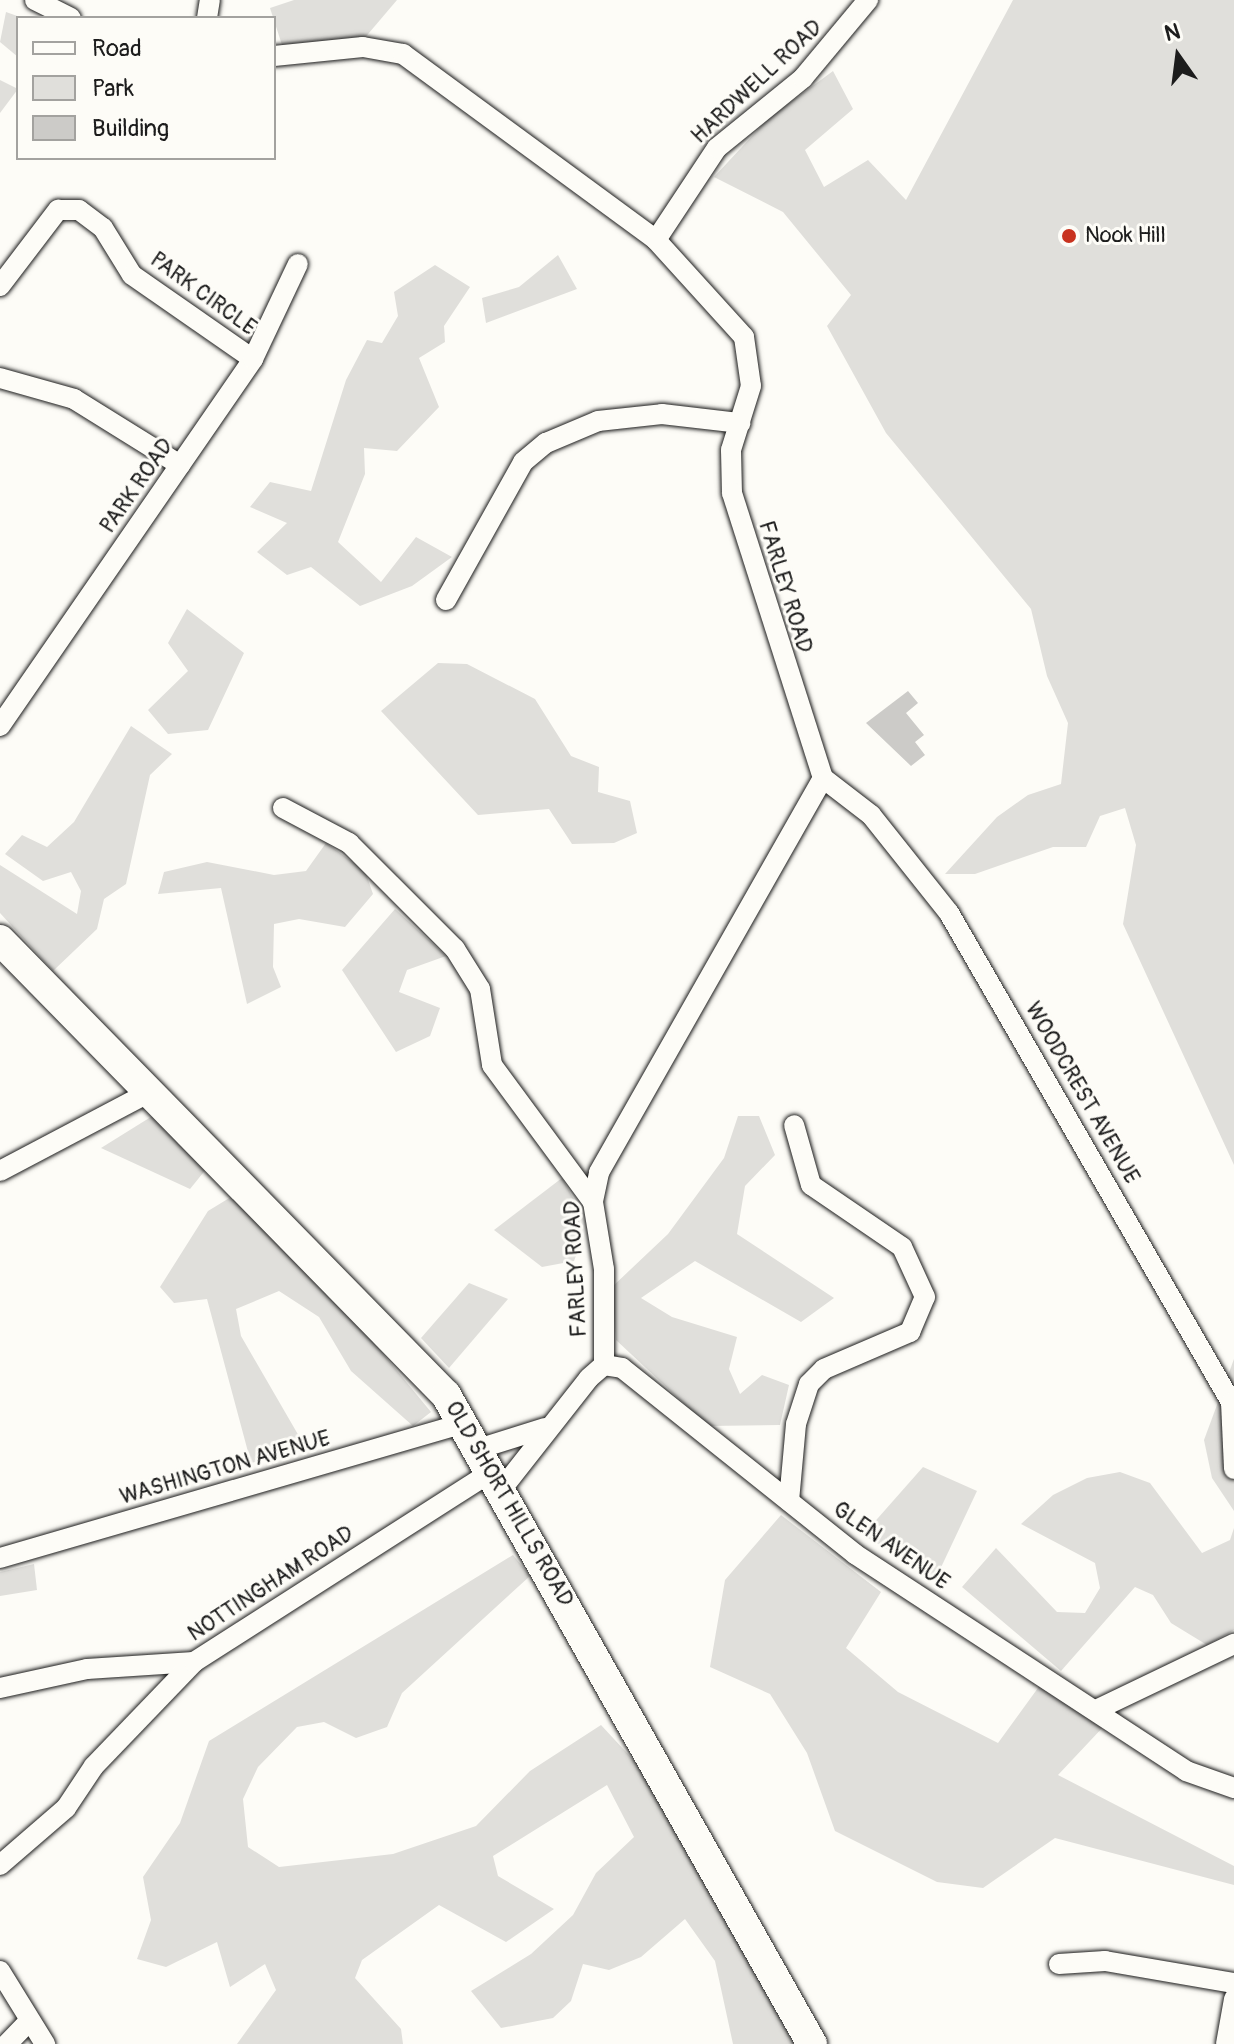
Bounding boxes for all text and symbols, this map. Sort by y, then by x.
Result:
street label: HARDWELL ROAD [686,15,828,149]
legend [16,16,276,160]
north arrow [1138,16,1218,96]
text: N [1162,17,1183,48]
text: Road [92,34,142,63]
text: Park [92,74,134,103]
text: Building [92,114,169,143]
place label: Nook Hill [1085,223,1166,249]
marker: Nook Hill [1060,227,1078,245]
street label: PARK CIRCLE [145,247,261,341]
street label: PARK ROAD [95,434,179,538]
street label: FARLEY ROAD [752,518,818,656]
street label: WOODCREST AVENUE [1019,997,1145,1189]
street label: FARLEY ROAD [559,1200,593,1338]
street label: OLD SHORT HILLS ROAD [439,1397,579,1611]
street label: WASHINGTON AVENUE [117,1425,333,1511]
street label: GLEN AVENUE [828,1496,954,1596]
street label: NOTTINGHAM ROAD [183,1521,359,1647]

